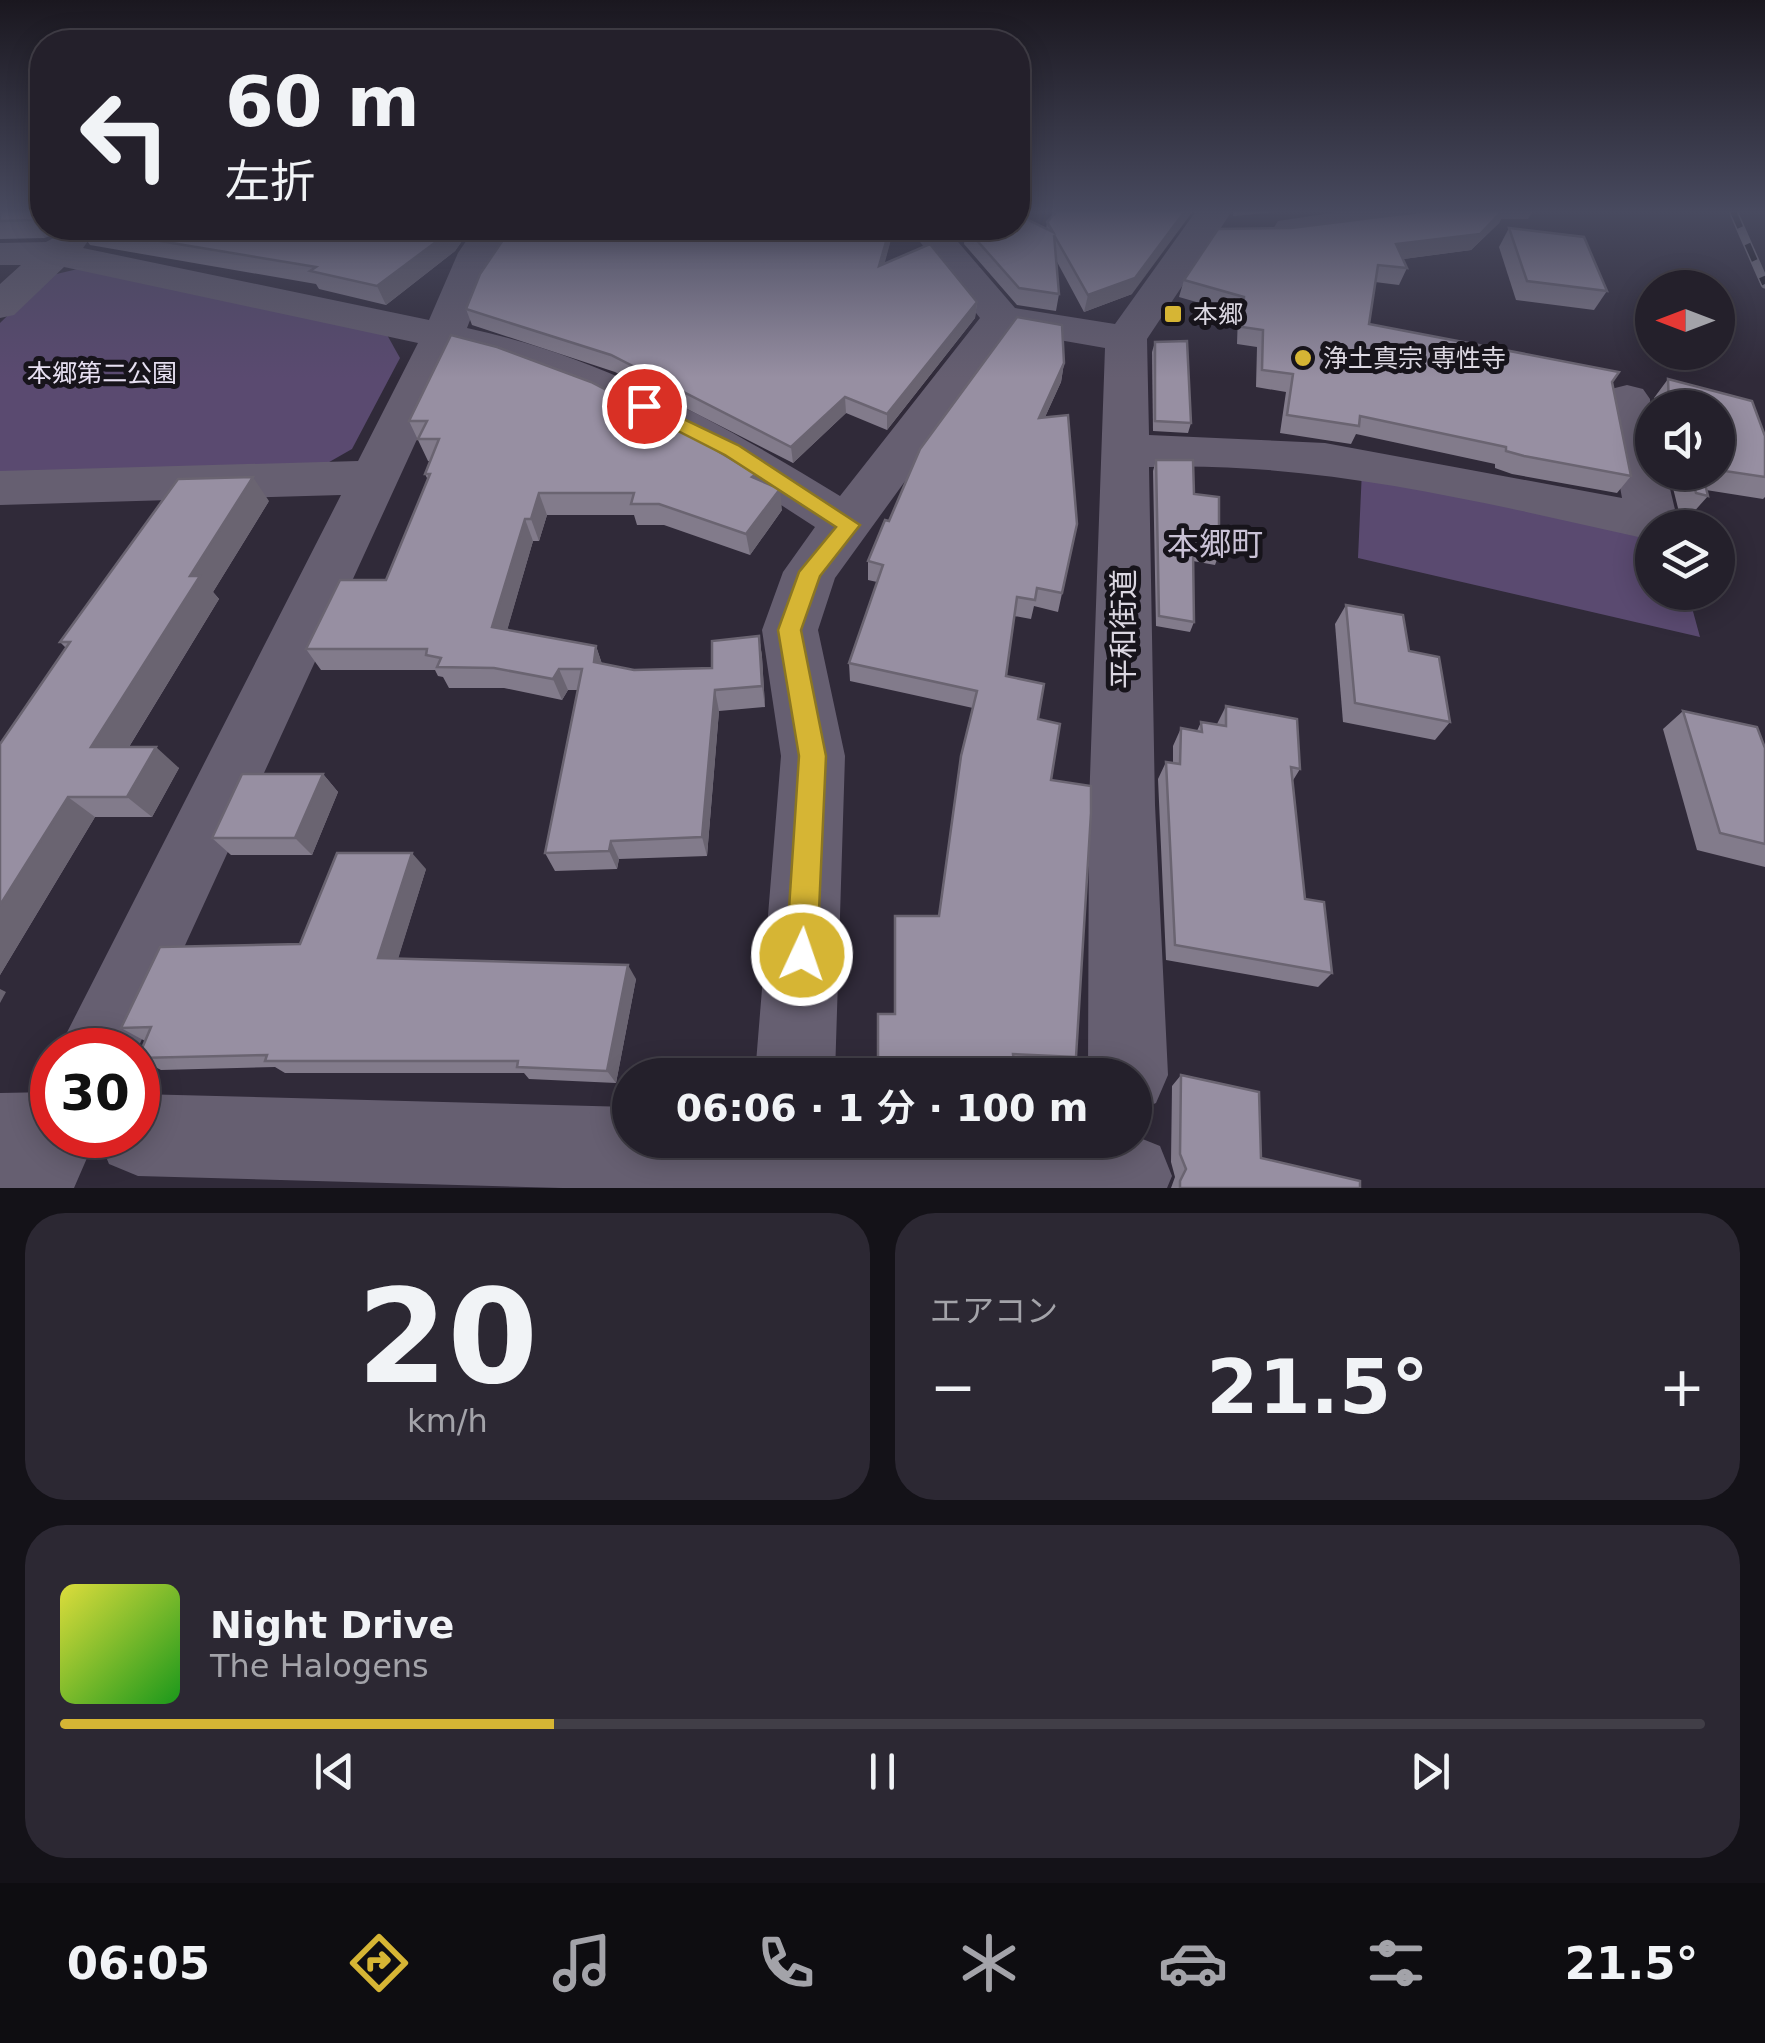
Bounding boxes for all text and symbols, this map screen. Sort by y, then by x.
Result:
text: 60 m [225,61,420,143]
icon: left [60,70,190,200]
text: 左折 [225,155,315,208]
north arrow [1635,270,1735,370]
map controls [1635,270,1735,610]
place label: 本郷 [1193,300,1243,329]
marker: 本郷 [1162,303,1184,325]
place label: 浄土真宗 専性寺 [1323,344,1506,373]
marker: 浄土真宗 専性寺 [1292,347,1314,369]
park label: 本郷第二公園 [27,359,177,388]
pin [602,364,687,449]
icon: arrive [617,379,672,434]
button: sound [1635,390,1735,490]
button: layers [1635,510,1735,610]
district label: 本郷町 [1167,525,1263,563]
street label: 平和街道 [1106,569,1141,689]
position arrow [750,903,854,1007]
speed limit sign: 30 [30,1028,160,1158]
text: 06:06 · 1 分 · 100 m [676,1086,1088,1130]
text: 20 [357,1261,538,1413]
text: エアコン [930,1292,1058,1330]
text: 21.5° [1206,1343,1429,1431]
text: − [930,1355,976,1419]
text: + [1659,1355,1705,1419]
text: km/h [407,1402,488,1440]
text: Night Drive [210,1603,454,1647]
text: The Halogens [210,1647,429,1685]
icon: previous [307,1744,362,1799]
icon: pause [855,1744,910,1799]
icon: next [1403,1744,1458,1799]
icon: directions [344,1928,414,1998]
icon: music [547,1928,617,1998]
icon: phone [751,1928,821,1998]
icon: climate [954,1928,1024,1998]
icon: car [1158,1928,1228,1998]
icon: filters [1361,1928,1431,1998]
text: 06:05 [67,1937,210,1990]
text: 21.5° [1565,1937,1698,1990]

